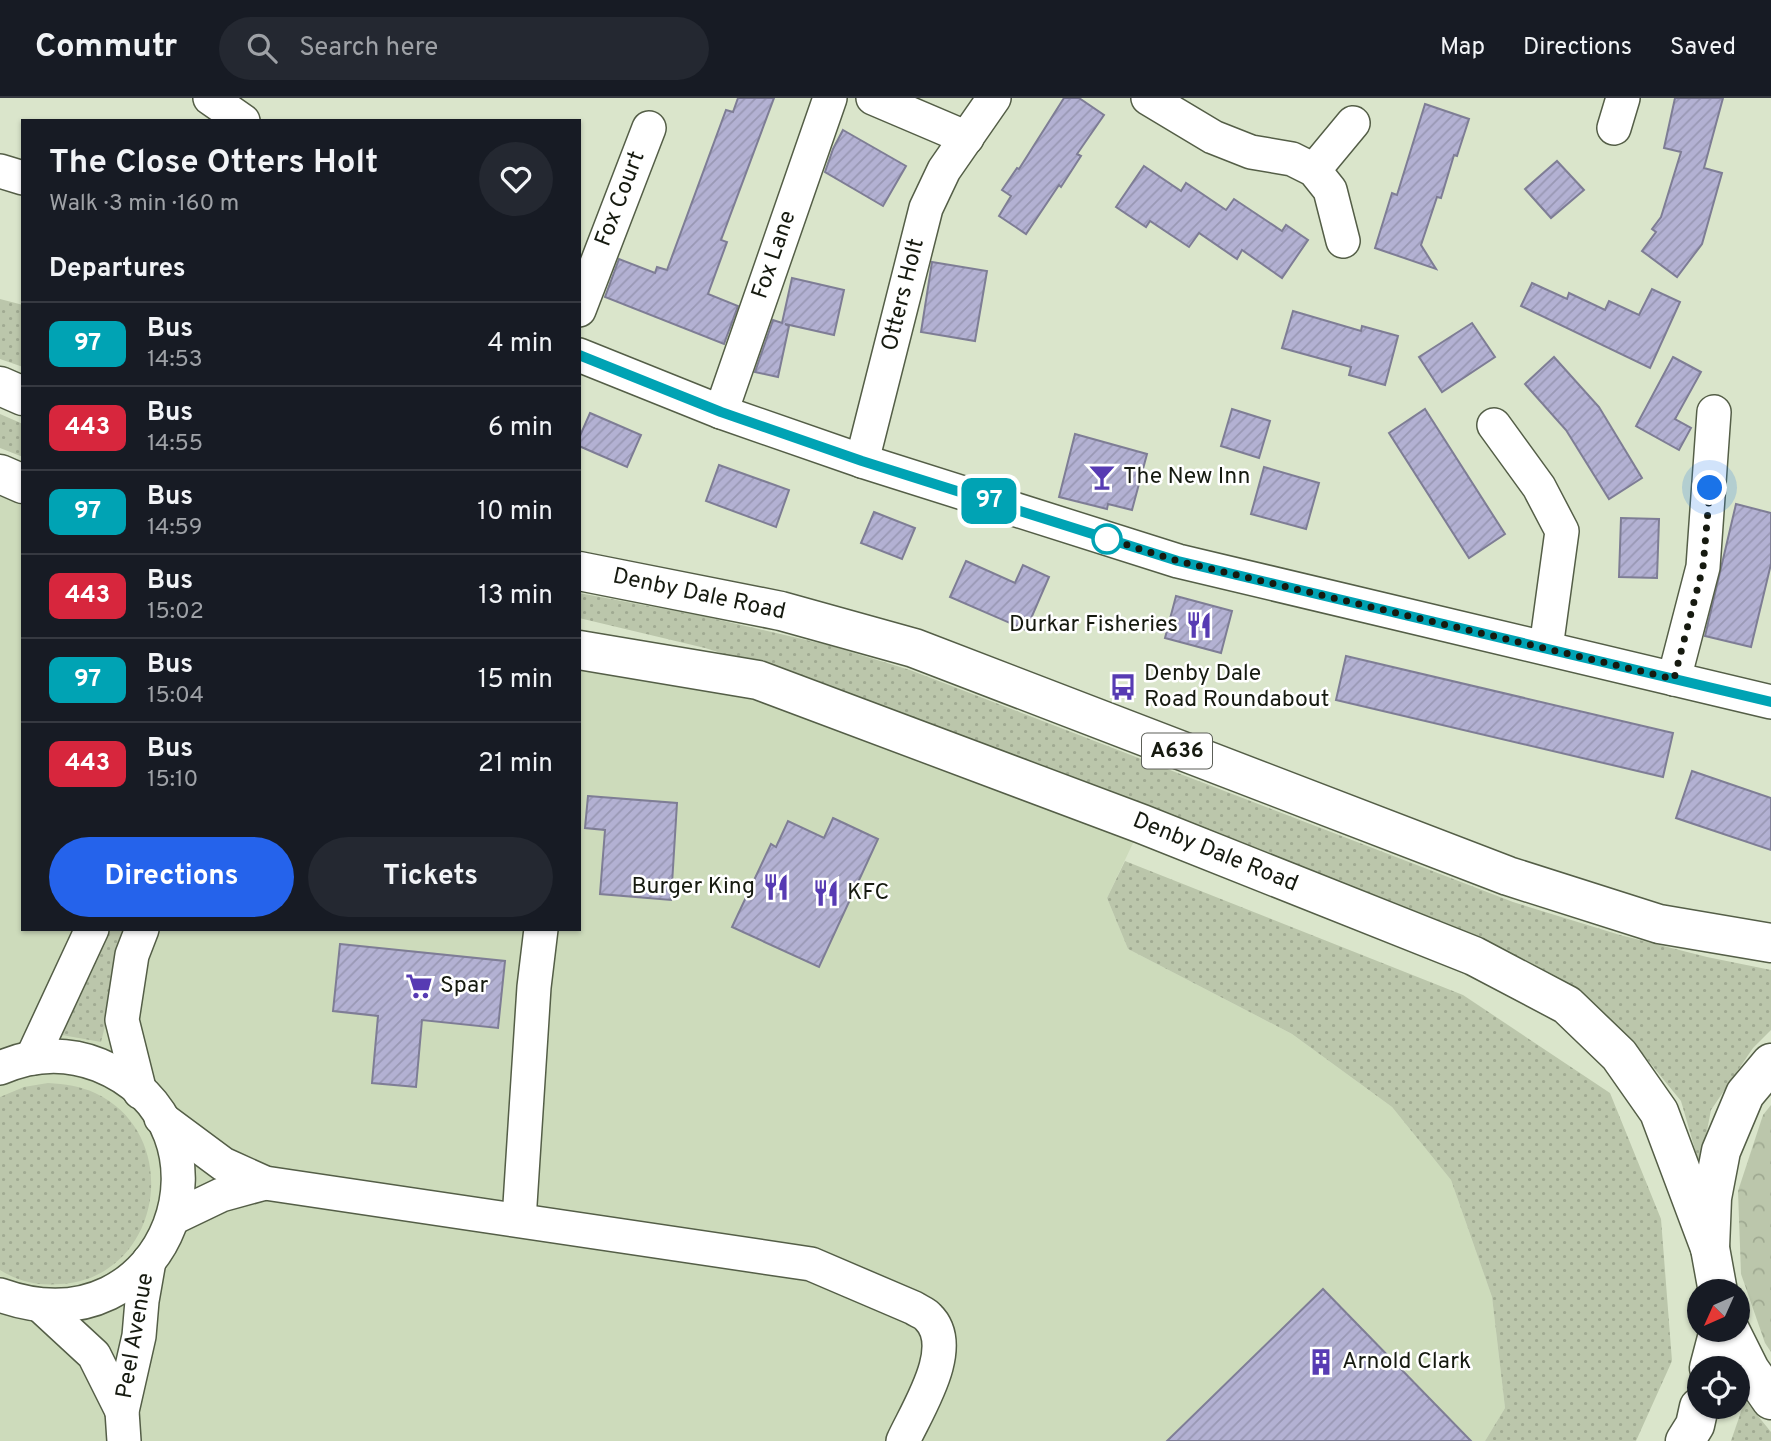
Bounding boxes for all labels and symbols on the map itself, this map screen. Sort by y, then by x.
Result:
street label: Fox Court [590,147,652,251]
street label: Fox Lane [746,207,804,303]
street label: Otters Holt [876,236,932,354]
bar icon: The New Inn [1087,462,1117,492]
place label: The New Inn [1123,463,1251,492]
your location [1692,470,1727,505]
line badge: 97 [958,478,1020,524]
unlabelled marker [1092,524,1122,554]
street label: Denby Dale Road [610,563,788,627]
restaurant icon: Durkar Fisheries [1184,610,1214,640]
place label: Durkar Fisheries [1009,611,1178,640]
place label: Denby Dale Road Roundabout [1144,660,1329,715]
bus stop icon: Denby Dale Road Roundabout [1108,672,1138,702]
road number: A636 [1142,734,1212,768]
street label: Denby Dale Road [1128,807,1302,899]
restaurant icon: Burger King [761,872,791,902]
place label: Burger King [631,873,755,902]
restaurant icon: KFC [811,878,841,908]
place label: KFC [847,879,889,908]
supermarket icon: Spar [404,971,434,1001]
place label: Spar [440,972,488,1001]
street label: Peel Avenue [111,1271,161,1401]
north arrow [1687,1279,1750,1342]
building icon: Arnold Clark [1306,1347,1336,1377]
place label: Arnold Clark [1342,1348,1471,1377]

